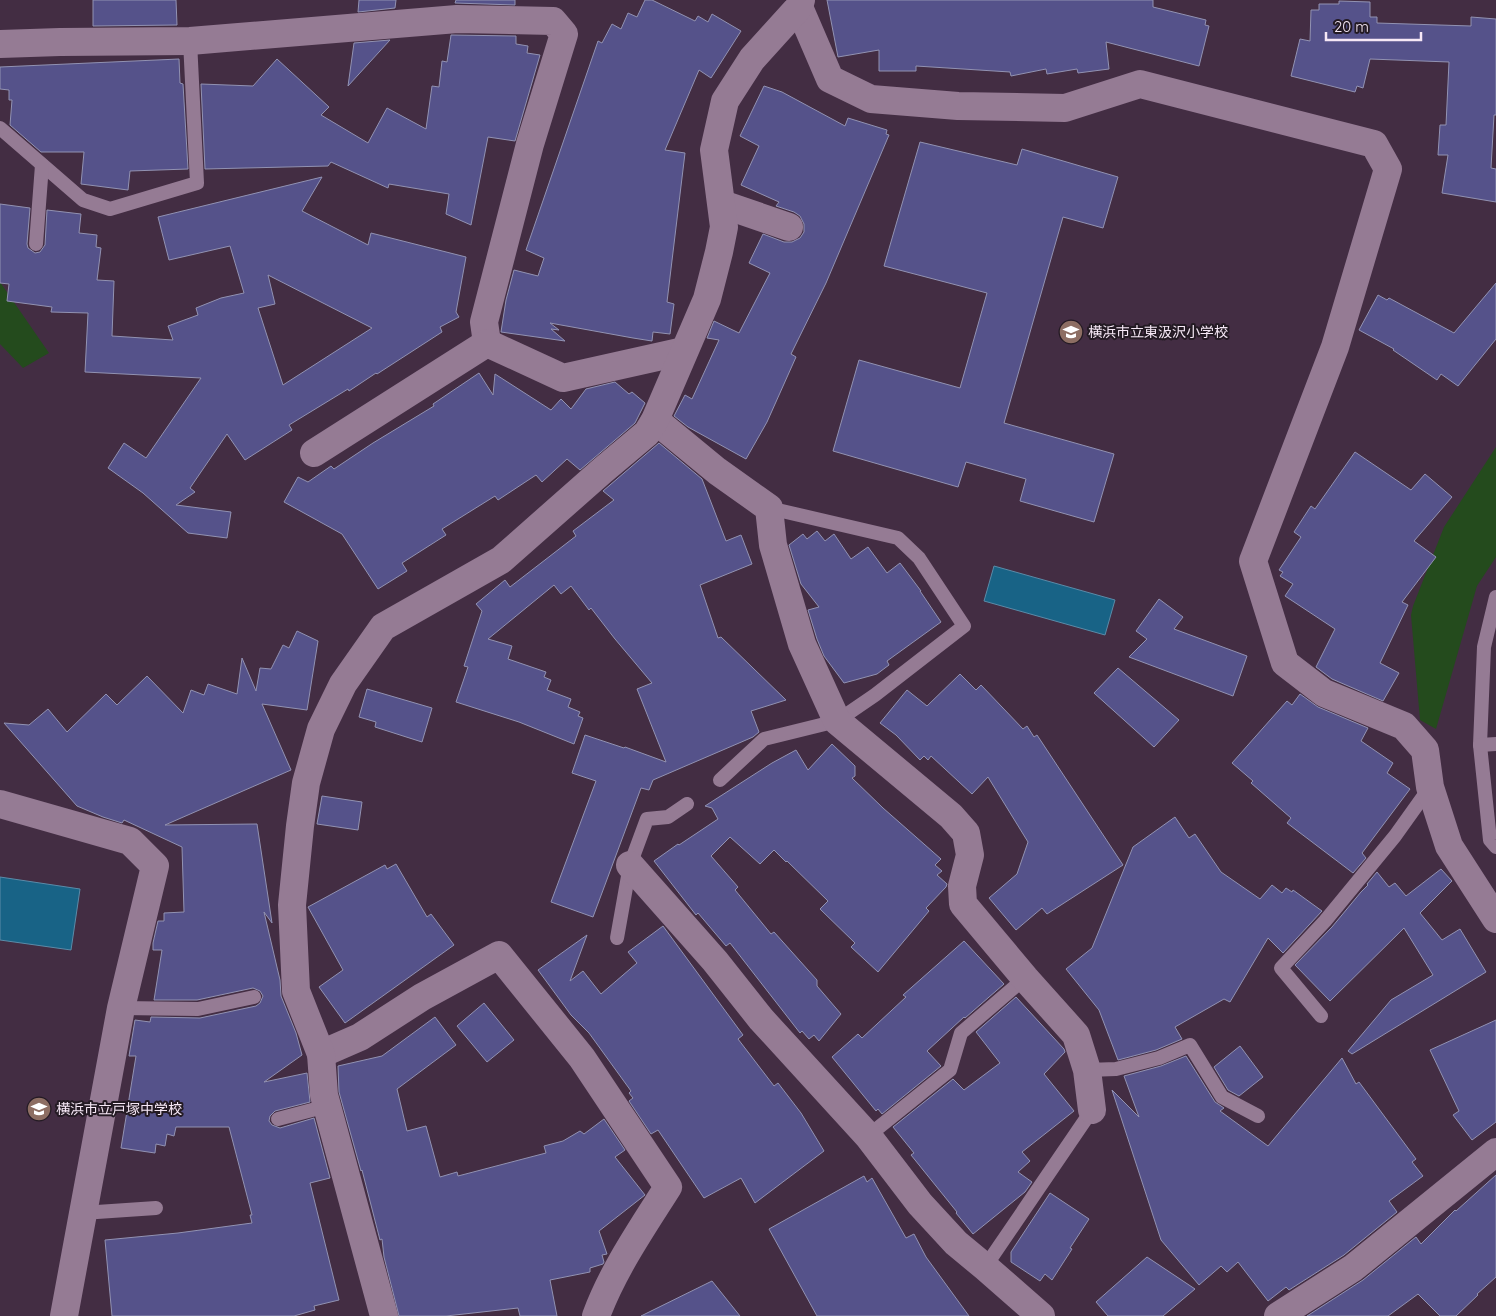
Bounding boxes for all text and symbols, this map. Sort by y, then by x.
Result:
scale bar [1326,10,1421,42]
text: 20 m [1334,17,1369,36]
school or university icon: 横浜市立東汲沢小学校 [1058,319,1084,345]
place label: 横浜市立東汲沢小学校 [1088,323,1228,341]
school or university icon: 横浜市立戸塚中学校 [26,1096,52,1122]
place label: 横浜市立戸塚中学校 [56,1100,182,1118]

